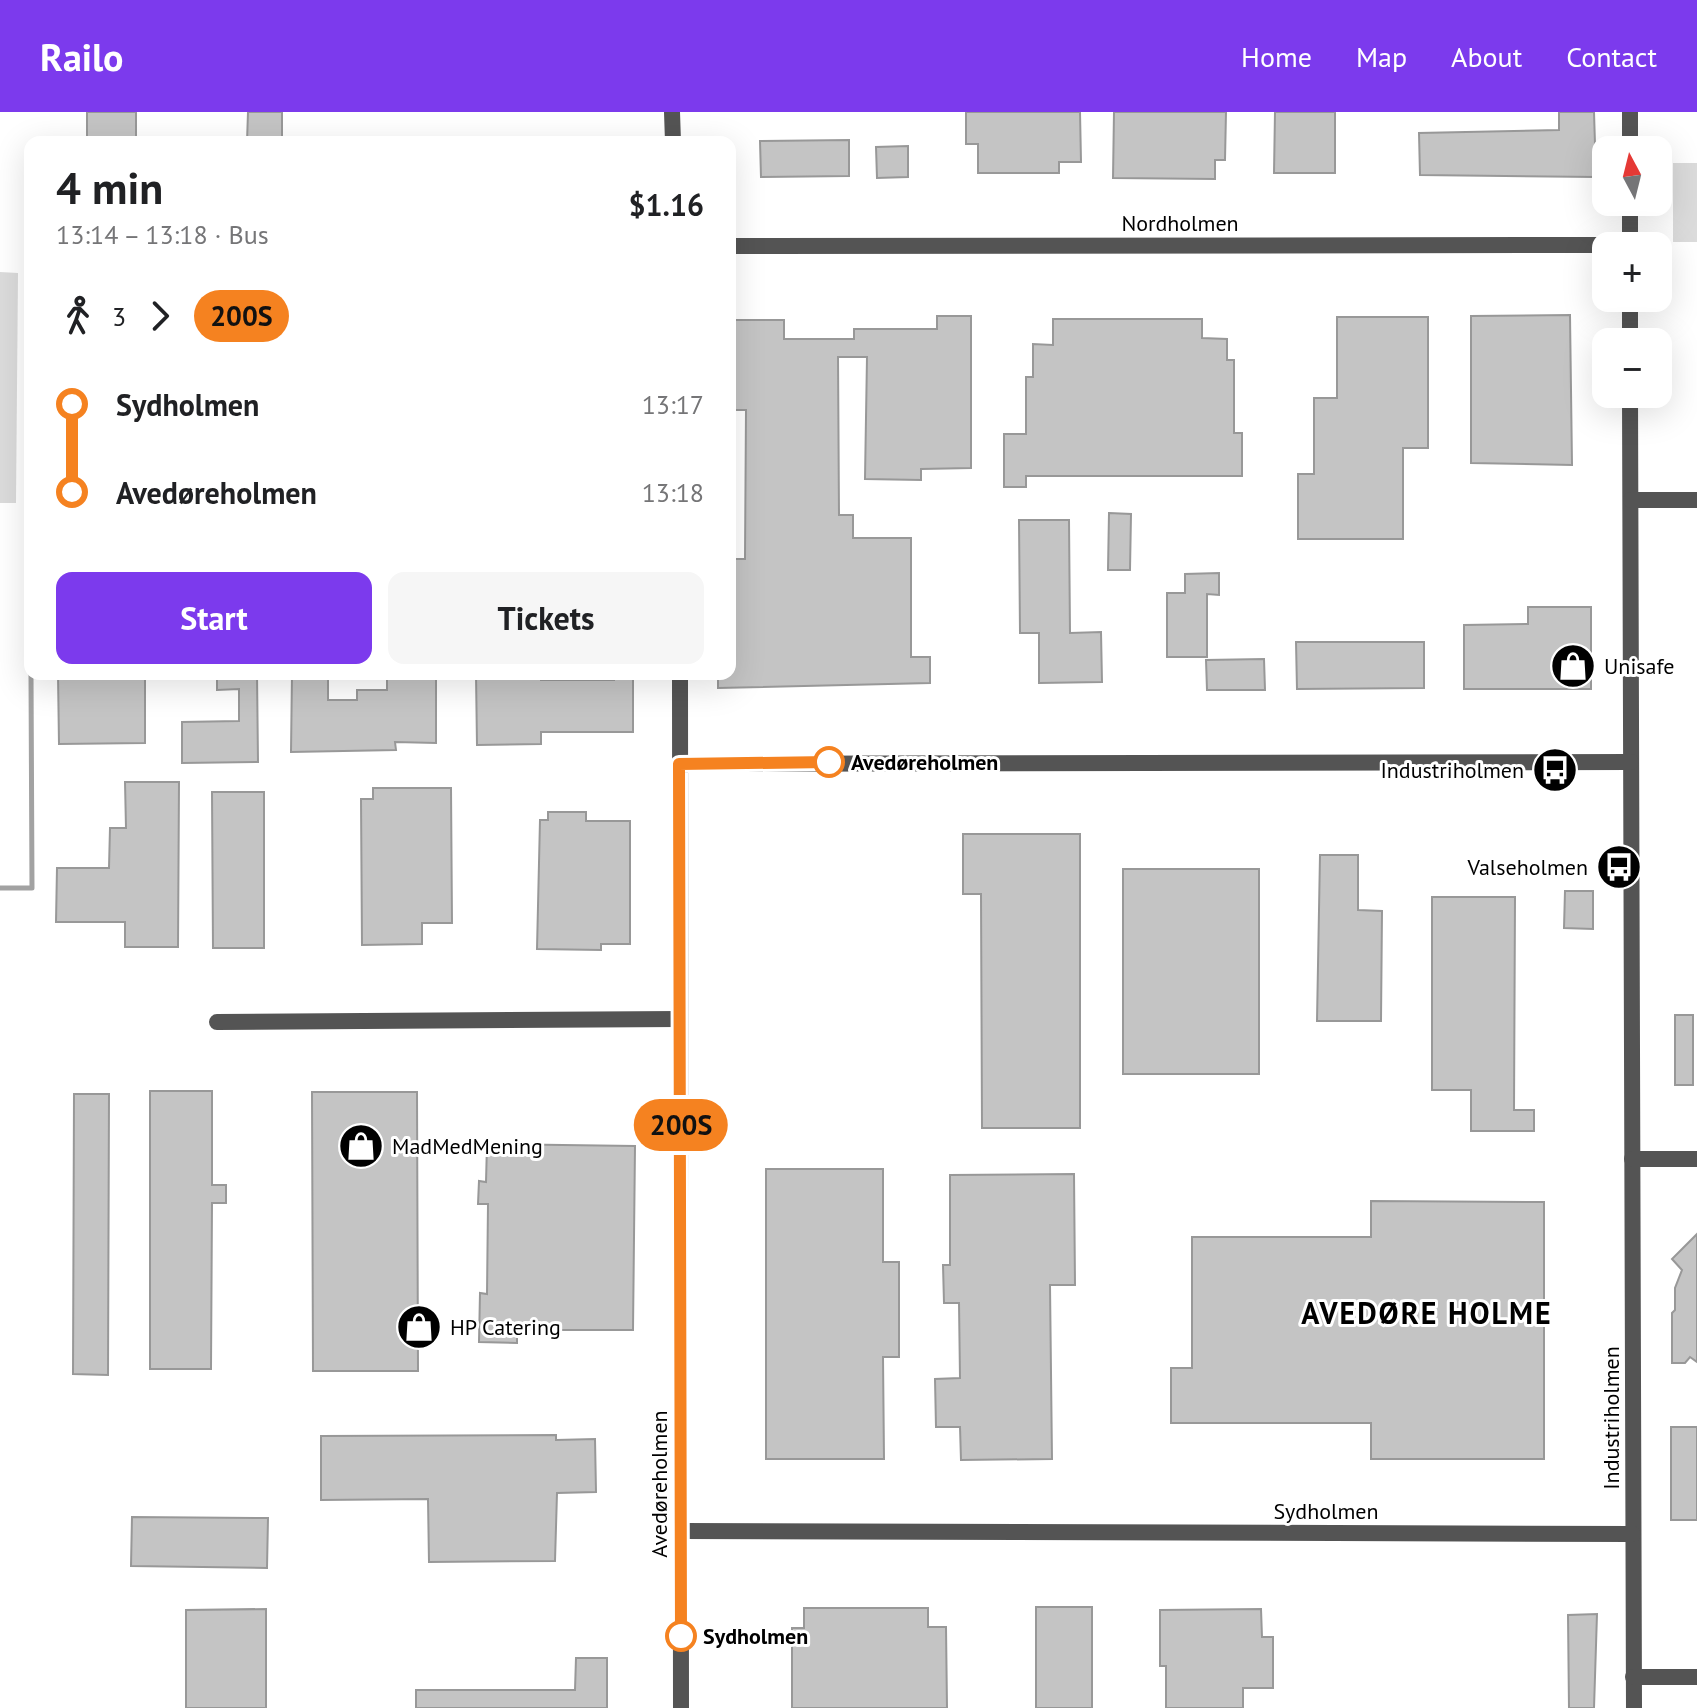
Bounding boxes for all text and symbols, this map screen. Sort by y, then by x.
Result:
text: Railo [40,32,124,81]
text: Home [1241,38,1312,75]
text: Map [1356,38,1407,75]
text: About [1451,38,1522,75]
text: Contact [1566,38,1657,75]
north arrow [1592,136,1672,216]
map controls [1592,136,1672,408]
text: 4 min [56,159,163,216]
text: $1.16 [629,185,704,224]
street label: Nordholmen [1121,209,1239,237]
text: 13:14 – 13:18 · Bus [56,218,269,251]
button: + [1592,232,1672,312]
icon: walk [56,294,100,338]
icon: forward [138,294,182,338]
text: 200S [210,297,273,334]
text: 3 [112,300,126,333]
button: − [1592,328,1672,408]
text: Sydholmen [116,385,259,424]
text: 13:17 [642,388,704,421]
text: Avedøreholmen [116,473,317,512]
text: 13:18 [642,476,704,509]
button: Start [56,572,372,664]
button: Tickets [388,572,704,664]
shop icon: Unisafe [1549,642,1597,690]
place label: Unisafe [1604,652,1674,680]
bus stop icon: Industriholmen [1531,746,1579,794]
marker: Avedøreholmen [814,747,844,777]
place label: Avedøreholmen [851,748,998,776]
place label: Industriholmen [1380,756,1524,784]
bus stop icon: Valseholmen [1595,843,1643,891]
place label: Valseholmen [1467,853,1588,881]
line badge: 200S [625,1099,737,1151]
text: 200S [650,1106,712,1143]
shop icon: MadMedMening [337,1122,385,1170]
place label: MadMedMening [392,1132,543,1160]
district label: AVEDØRE HOLME [1301,1293,1553,1332]
shop icon: HP Catering [395,1303,443,1351]
place label: HP Catering [450,1313,561,1341]
street label: Industriholmen [1597,1346,1625,1490]
street label: Avedøreholmen [645,1410,673,1558]
street label: Sydholmen [1273,1497,1379,1525]
marker: Sydholmen [666,1621,696,1651]
place label: Sydholmen [703,1622,808,1650]

